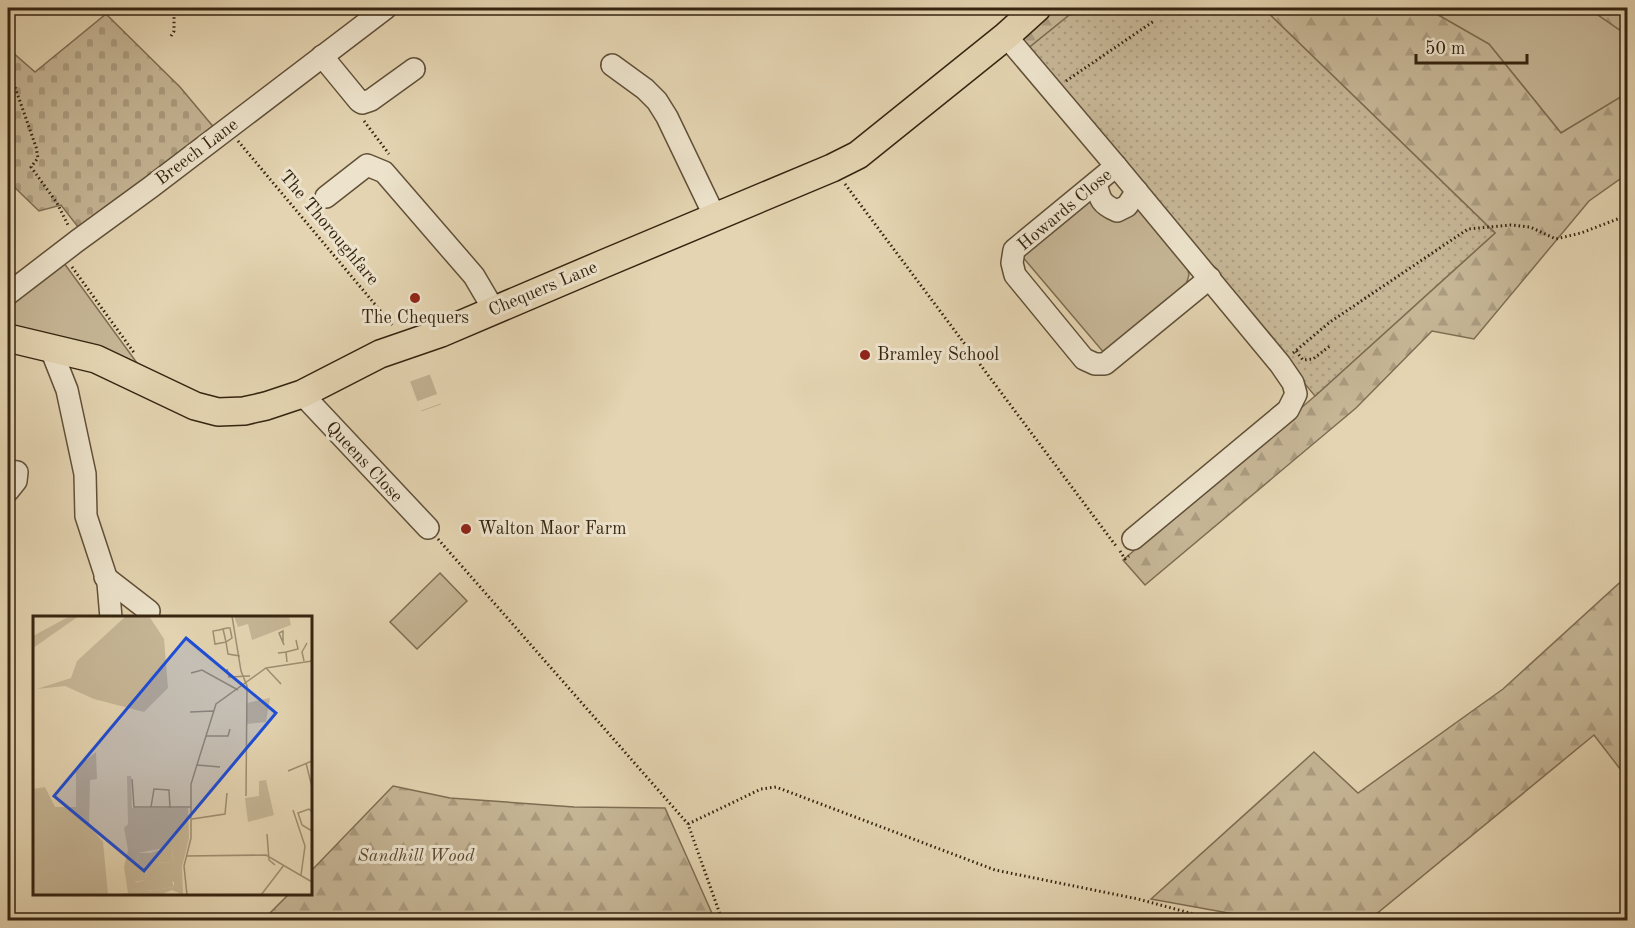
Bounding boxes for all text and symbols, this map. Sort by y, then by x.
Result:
scale bar [1416,27,1527,65]
text: 50 m [1425,40,1465,58]
street label: Breech Lane [152,115,242,189]
street label: Howards Close [1015,166,1115,254]
street label: The Thoroughfare [276,167,382,289]
street label: Chequers Lane [486,258,600,320]
marker: The Chequers [408,291,422,305]
place label: The Chequers [361,309,469,327]
place label: Bramley School [877,346,999,364]
marker: Bramley School [858,348,872,362]
street label: Queens Close [322,418,406,506]
place label: Walton Maor Farm [478,520,626,538]
marker: Walton Maor Farm [459,522,473,536]
inset map [33,616,312,895]
park label: Sandhill Wood [358,847,475,865]

